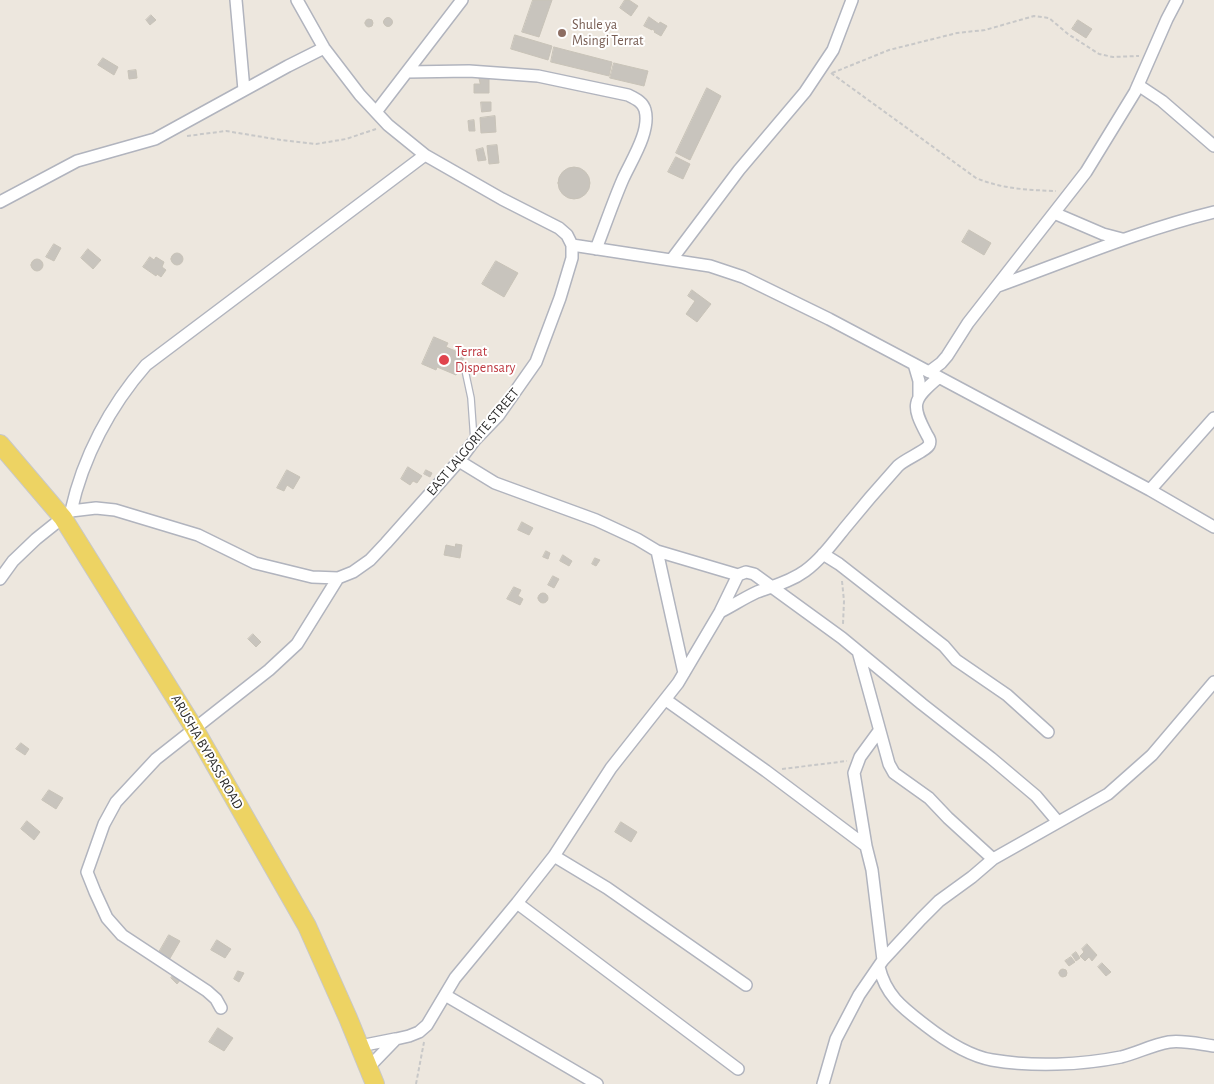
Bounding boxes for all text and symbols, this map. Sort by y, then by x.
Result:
place label: Shule ya Msingi Terrat [572,17,644,49]
marker: Shule ya Msingi Terrat [556,27,568,39]
place label: Terrat Dispensary [455,344,516,377]
marker: Terrat Dispensary [437,353,451,367]
street label: EAST LALGORITE STREET [423,385,523,499]
street label: ARUSHA BYPASS ROAD [167,692,247,812]

